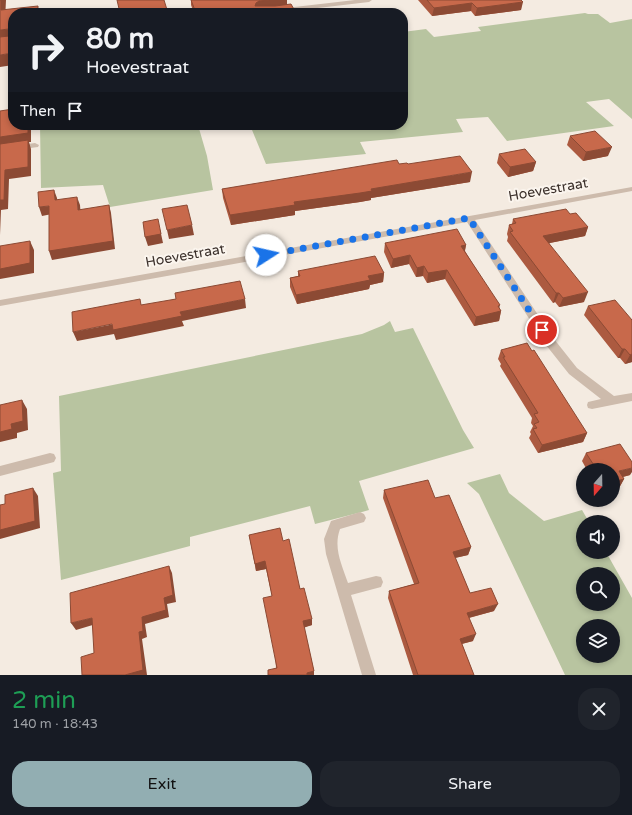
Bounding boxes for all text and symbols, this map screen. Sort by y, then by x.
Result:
text: 80 m [86,22,154,56]
icon: right [20,24,72,76]
text: Hoevestraat [86,56,189,78]
icon: arrive [64,100,86,122]
text: Then [20,102,56,120]
street label: Hoevestraat [507,174,590,205]
position arrow [245,234,287,276]
street label: Hoevestraat [144,240,227,271]
pin [525,313,559,347]
icon: arrive [531,319,553,341]
north arrow [576,463,620,507]
map controls [576,463,620,663]
button: sound [576,515,620,559]
button: search [576,567,620,611]
button: layers [576,619,620,663]
text: 2 min [12,686,76,715]
button: close [578,688,620,730]
text: 140 m · 18:43 [12,716,98,732]
button: Exit [12,761,312,807]
button: Share [320,761,620,807]

